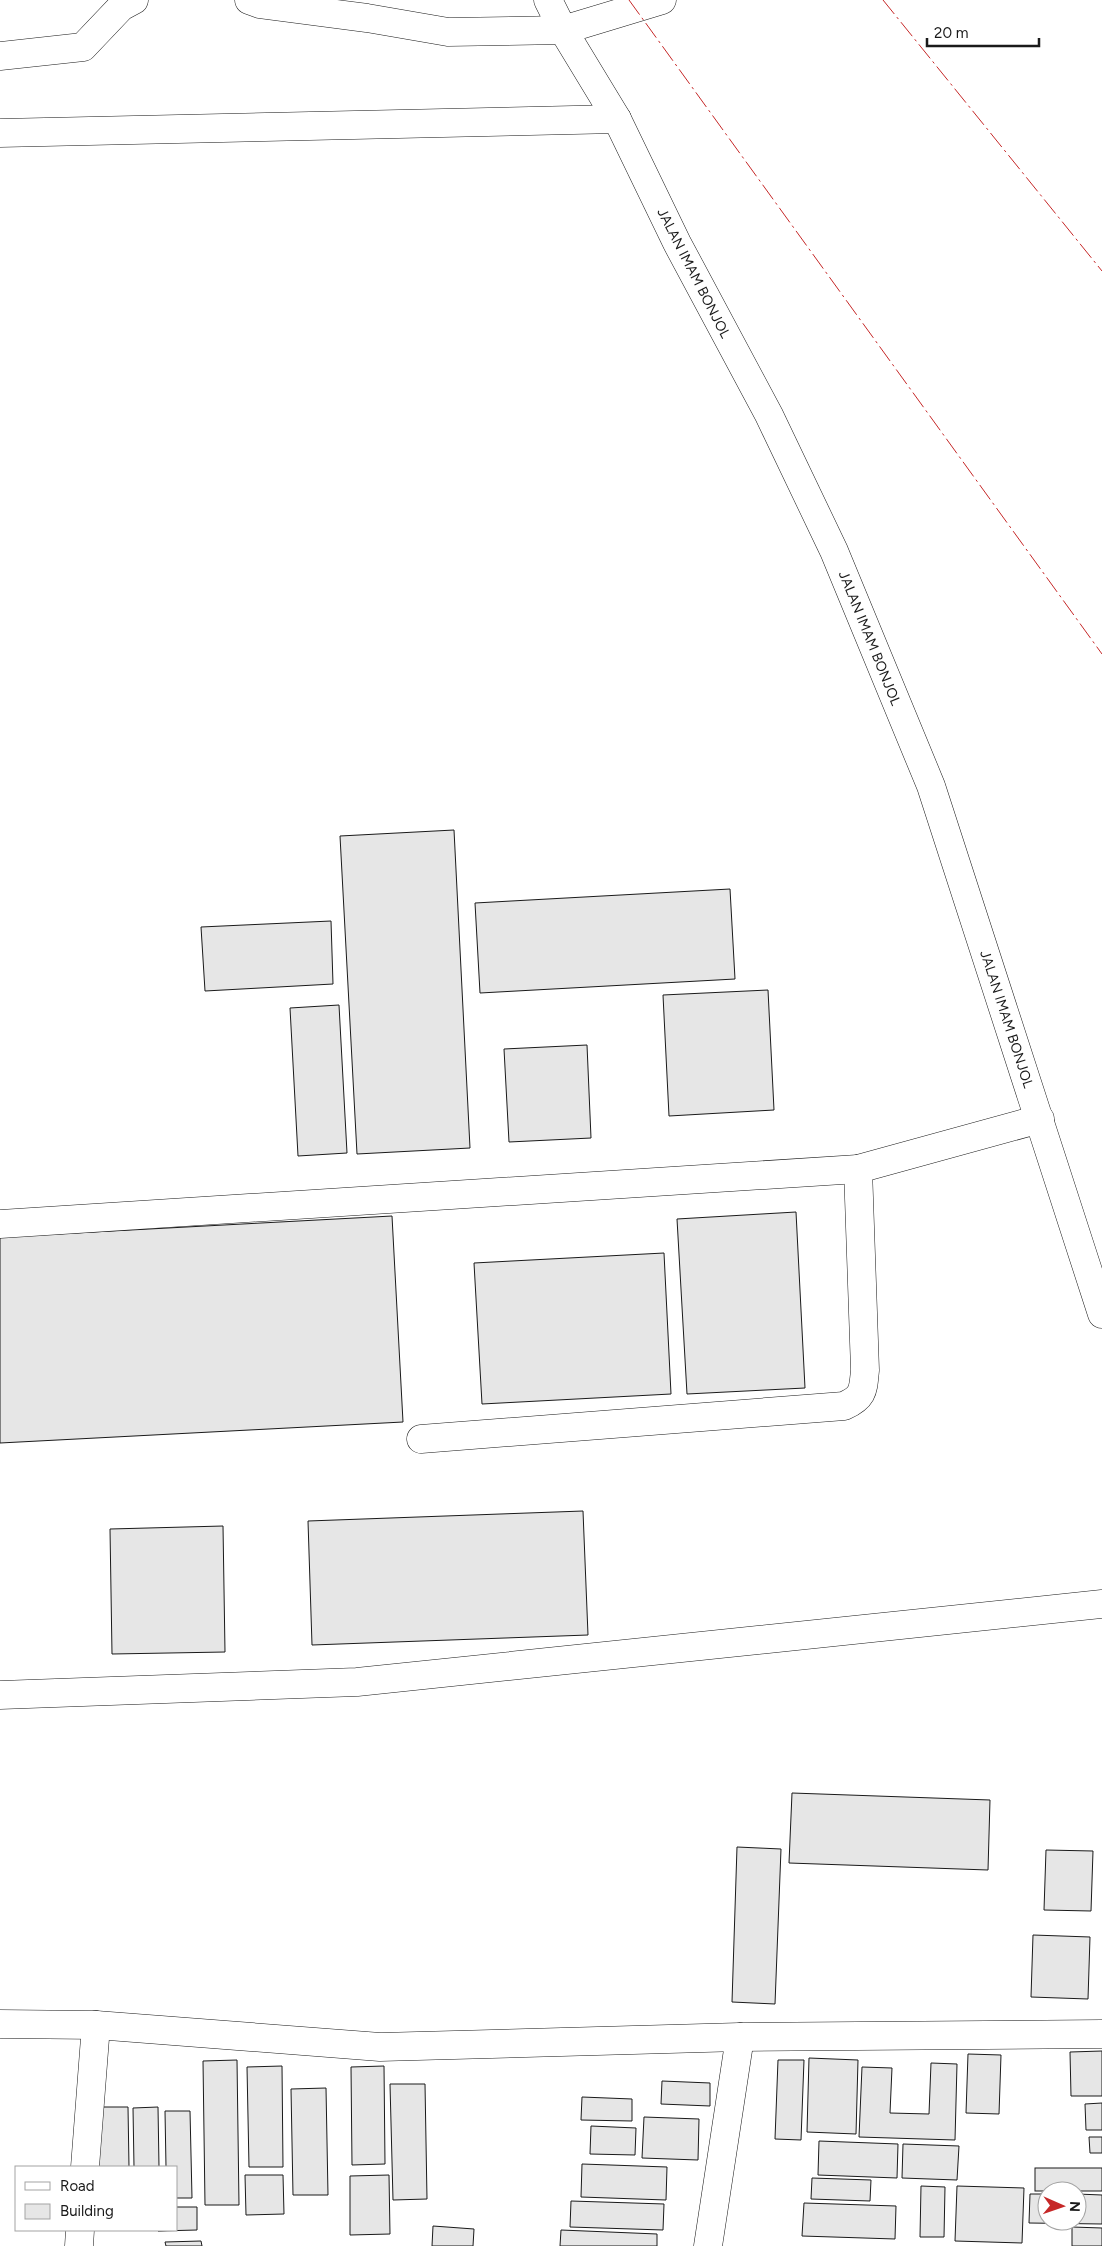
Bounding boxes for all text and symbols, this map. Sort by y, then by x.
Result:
scale bar [927,15,1040,47]
text: 20 m [934,24,968,42]
street label: JALAN IMAM BONJOL [653,205,734,342]
street label: JALAN IMAM BONJOL [835,568,905,709]
street label: JALAN IMAM BONJOL [976,948,1037,1091]
legend [15,2166,178,2231]
text: Road [60,2177,95,2195]
north arrow [1037,2181,1087,2231]
text: N [1066,2201,1083,2212]
text: Building [60,2202,114,2220]

